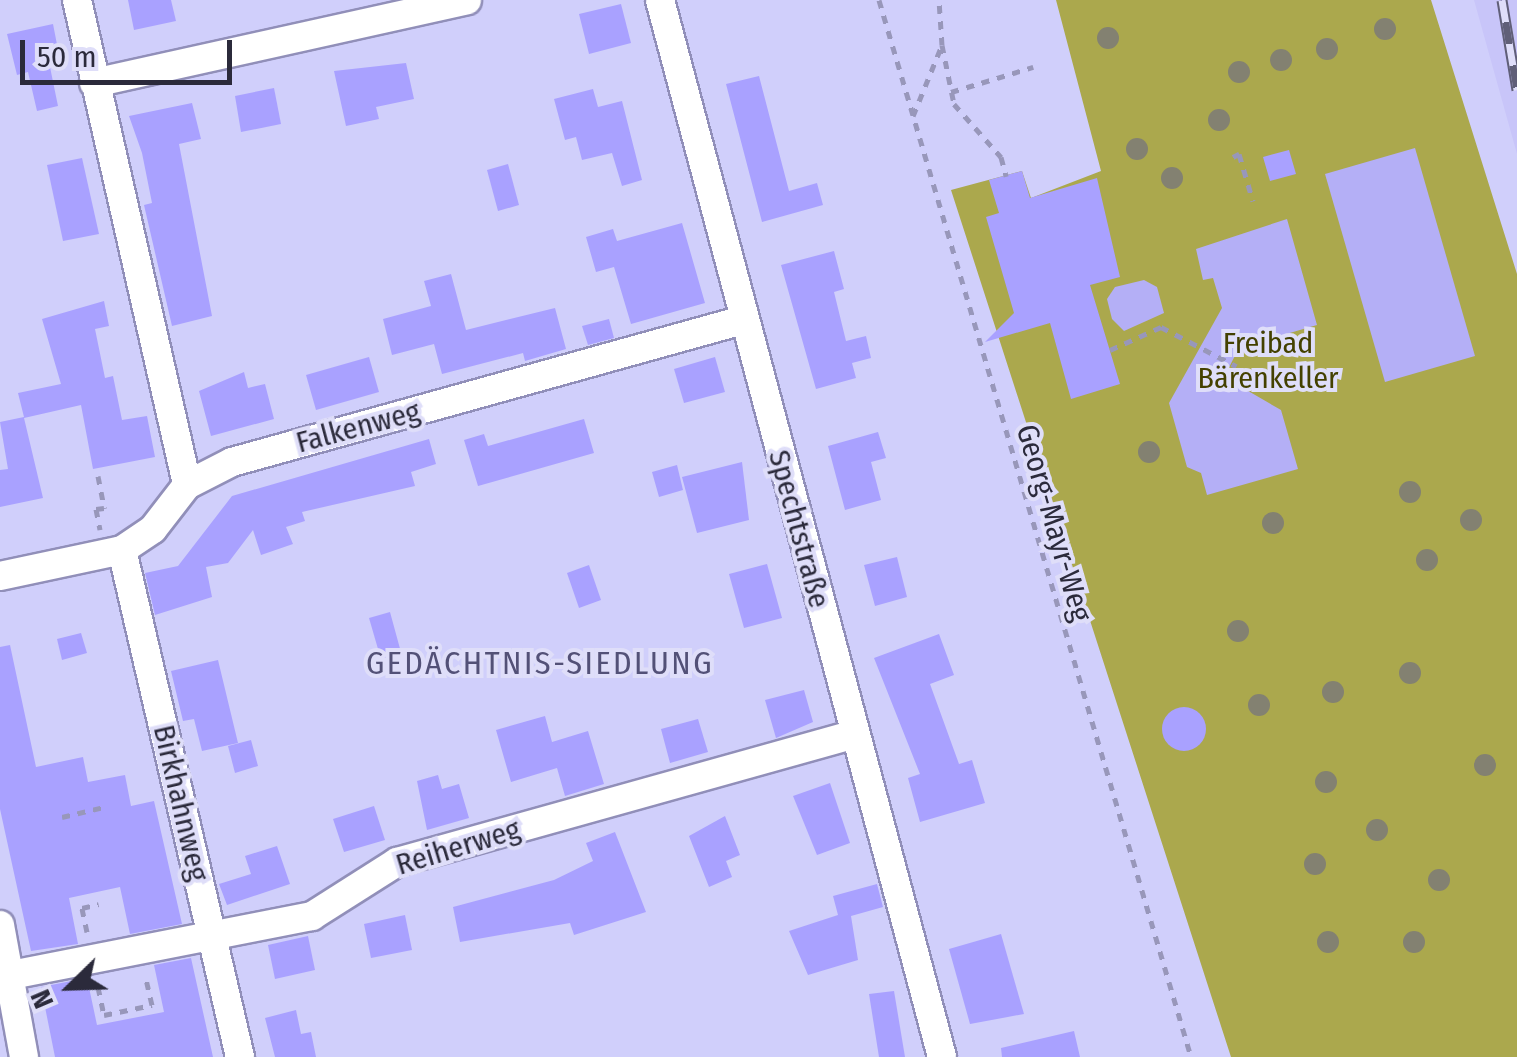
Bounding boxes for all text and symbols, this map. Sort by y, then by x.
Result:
scale bar [25,20,238,82]
text: 50 m [37,39,97,75]
park label: Freibad Bärenkeller [1198,325,1338,396]
street label: Falkenweg [292,393,424,461]
street label: Georg-Mayr-Weg [1009,420,1099,626]
street label: Spechtstraße [761,446,837,612]
district label: GEDÄCHTNIS-SIEDLUNG [366,644,714,682]
street label: Birkhahnweg [146,721,216,885]
street label: Reiherweg [392,811,524,883]
north arrow [20,937,120,1037]
text: N [23,985,60,1013]

